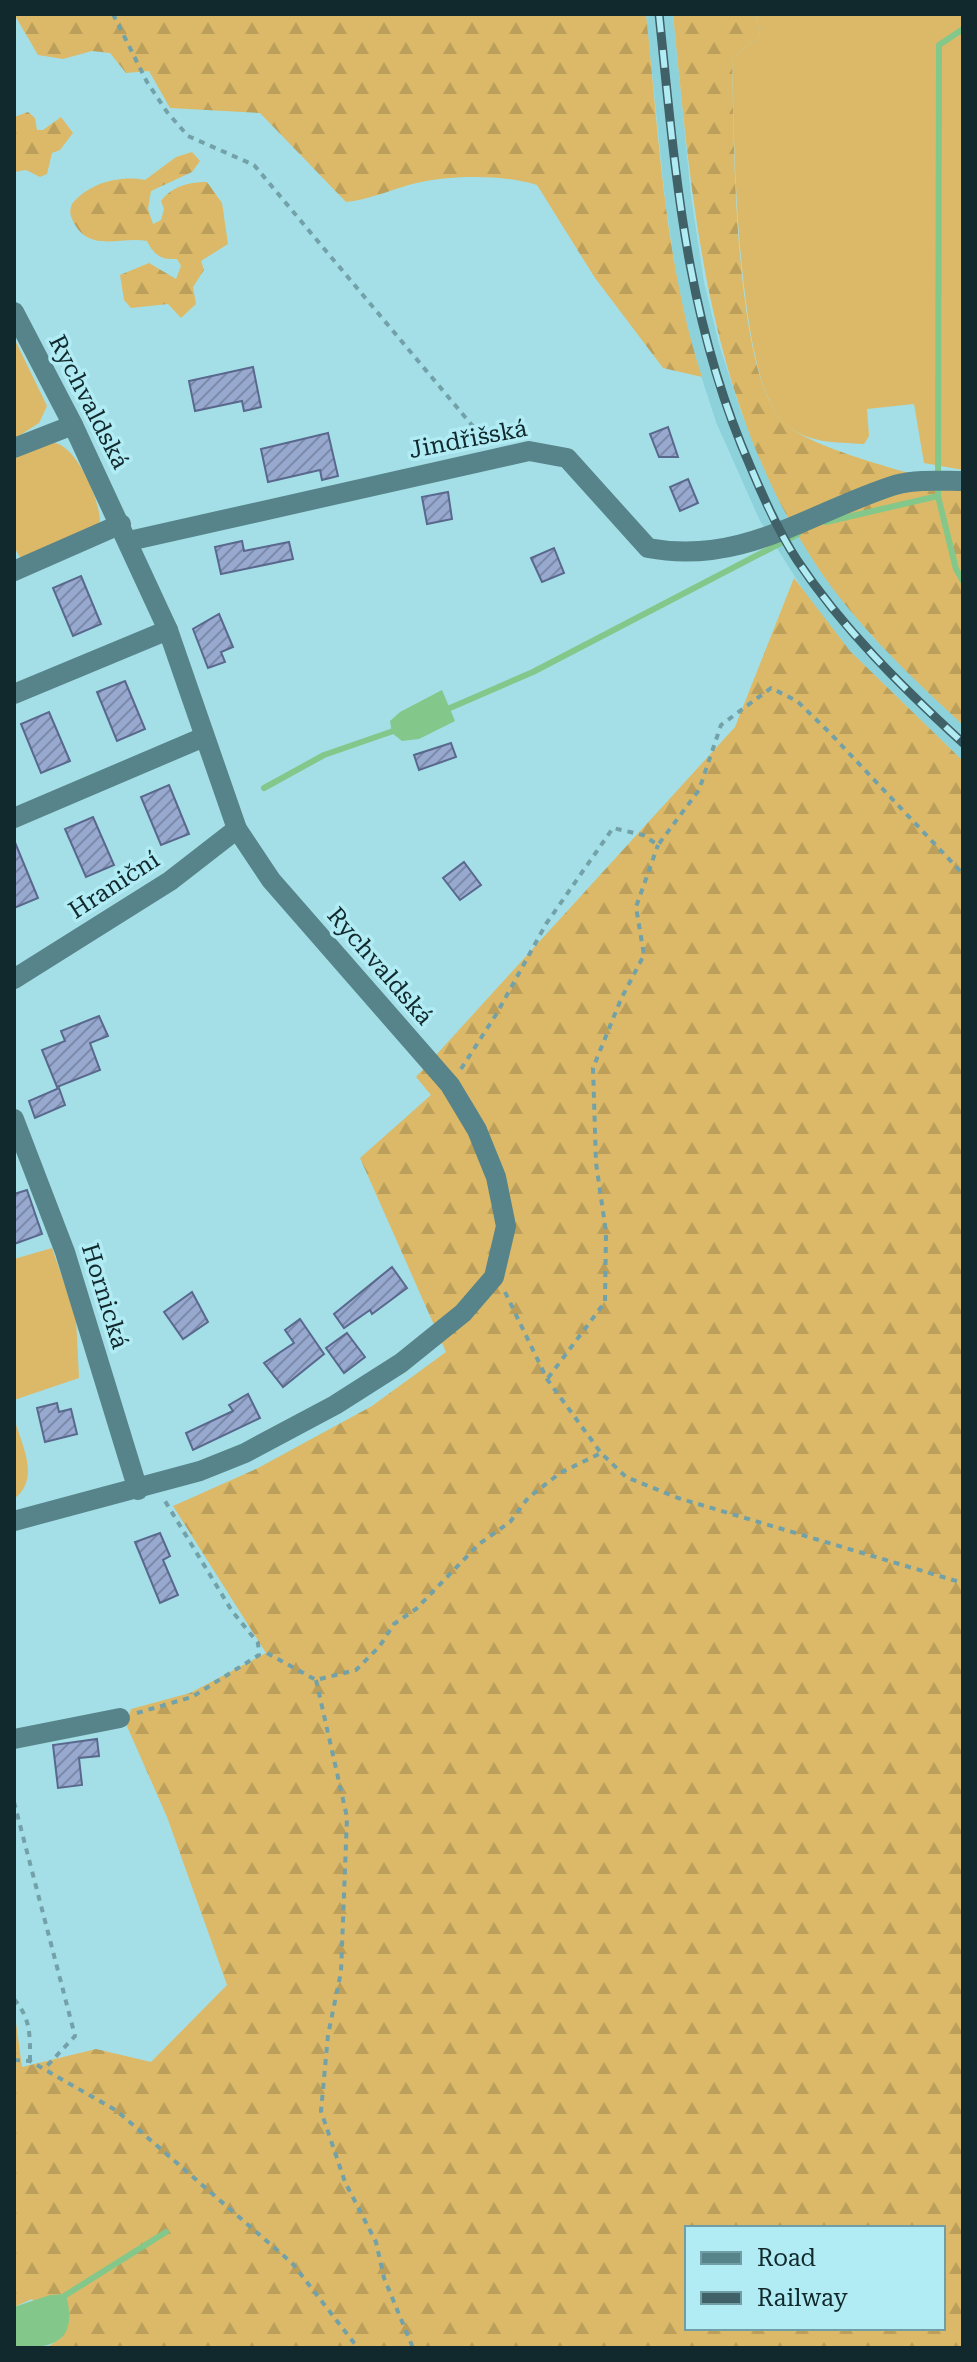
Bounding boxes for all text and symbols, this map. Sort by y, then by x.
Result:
street label: Rychvaldská [43,330,135,474]
street label: Jindřišská [407,414,529,464]
street label: Hraniční [63,845,165,925]
street label: Rychvaldská [321,901,439,1031]
street label: Hornická [76,1240,134,1352]
legend [685,2226,945,2330]
text: Road [757,2244,816,2272]
text: Railway [757,2284,848,2312]

